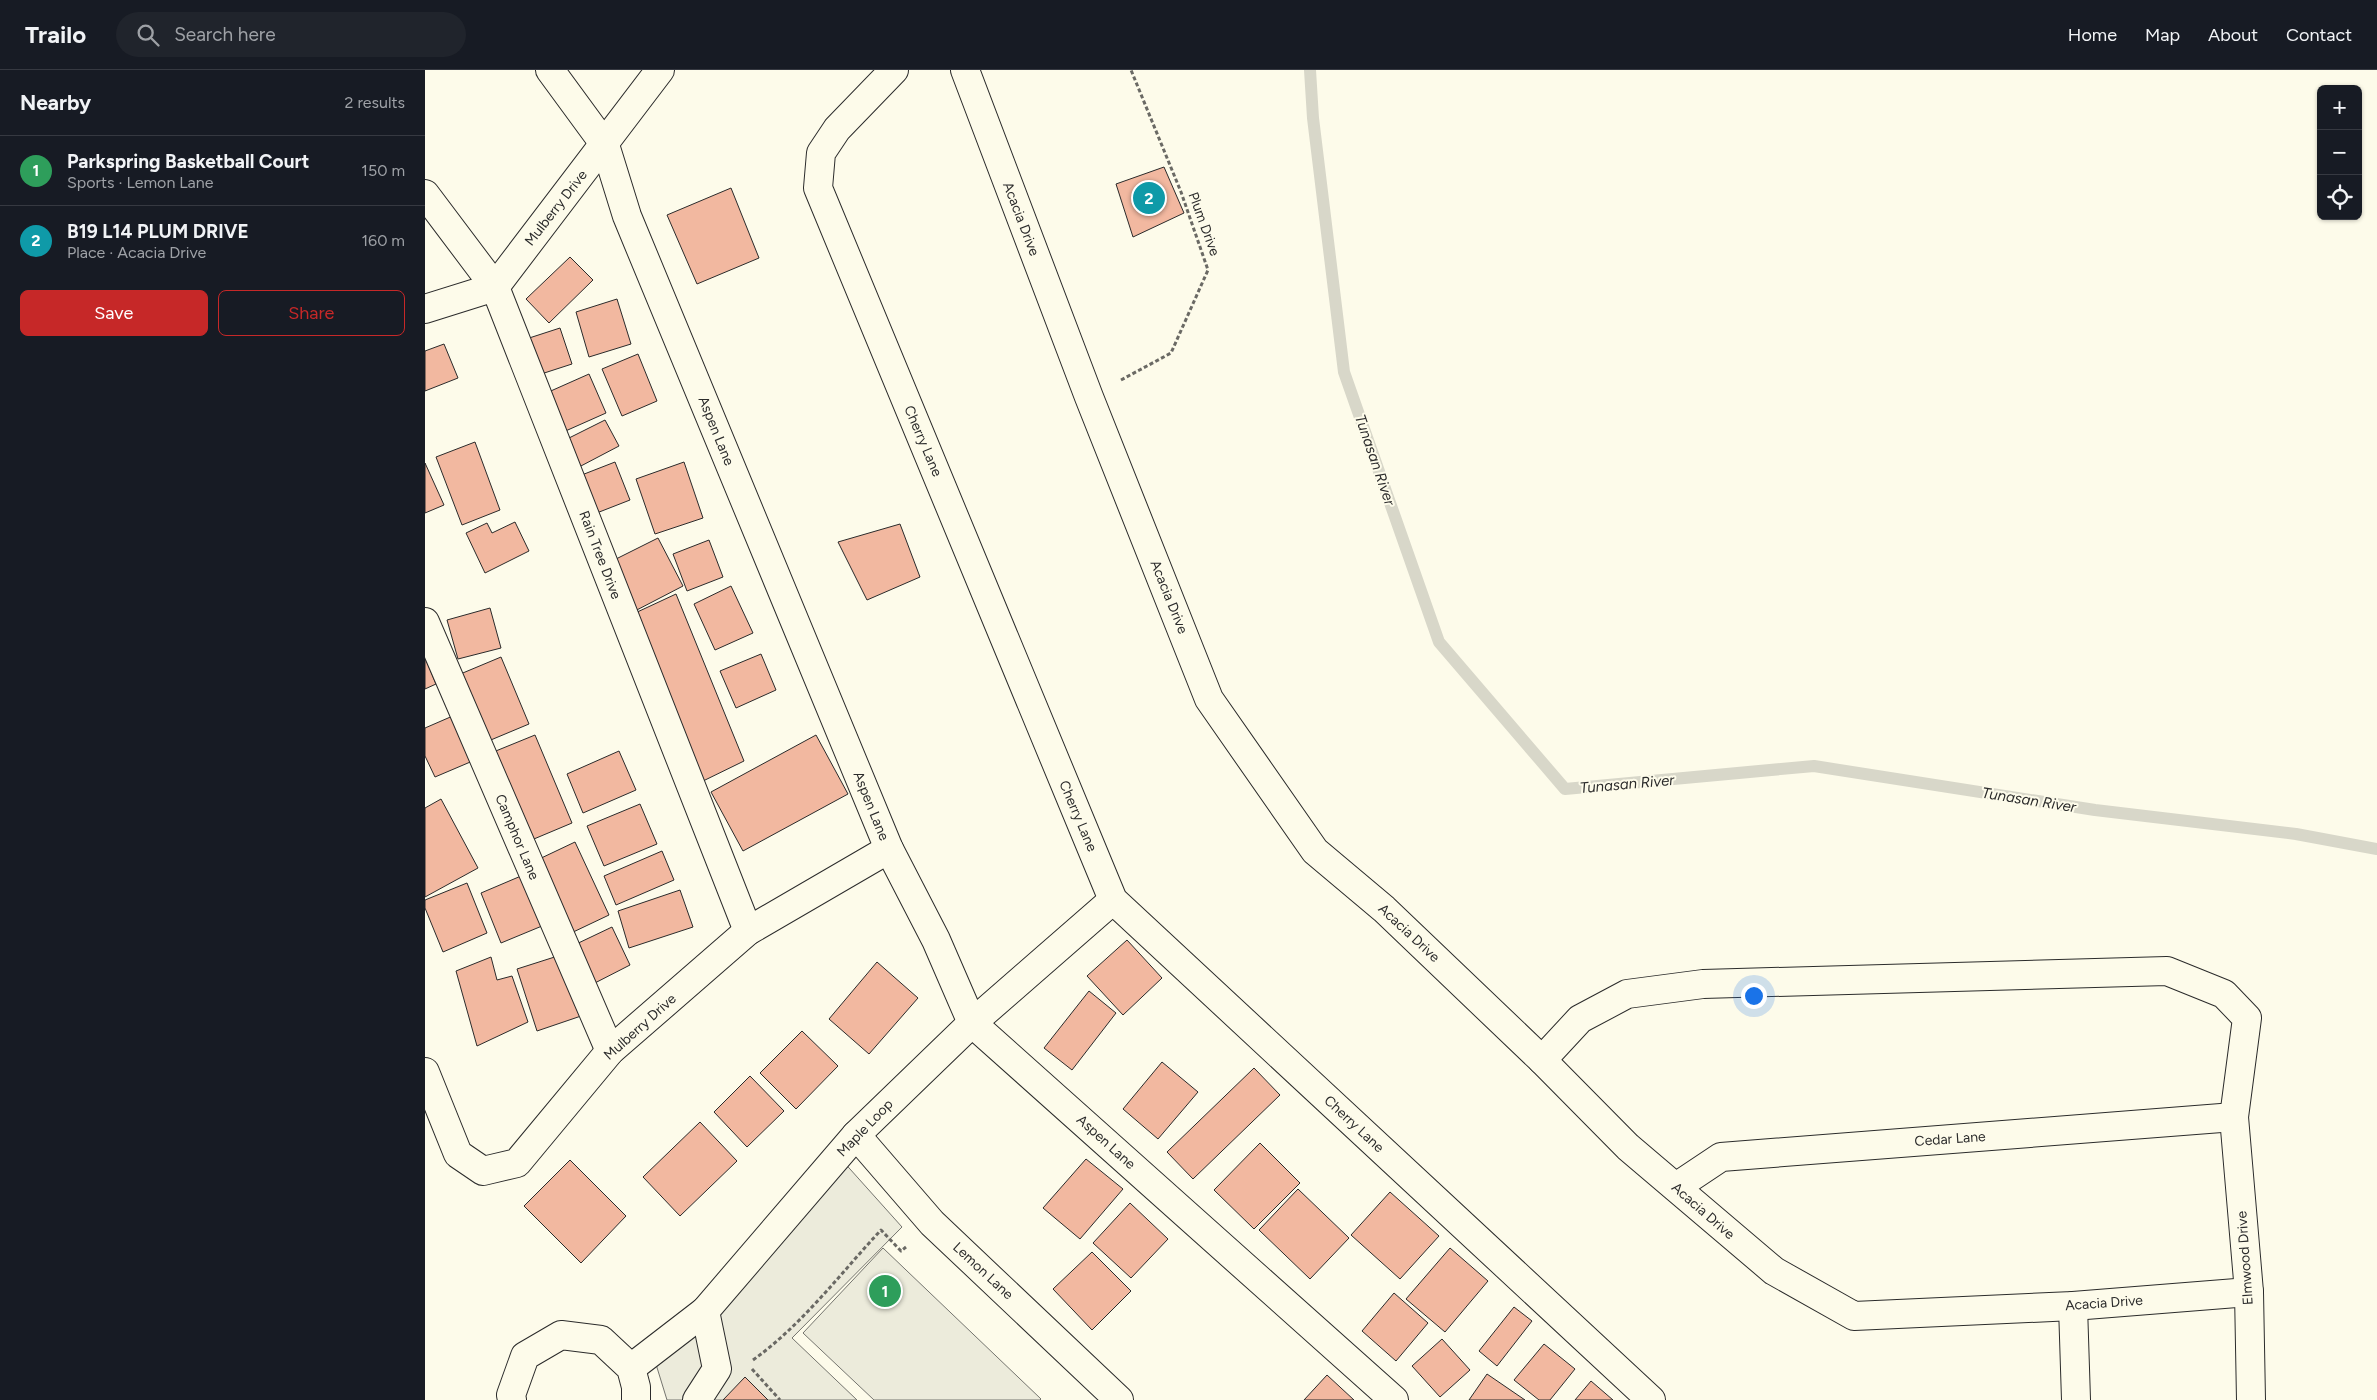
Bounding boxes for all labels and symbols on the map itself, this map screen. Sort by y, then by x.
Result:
street label: Mulberry Drive [521,167,591,249]
pin: 2 [1133,179,1165,217]
street label: Acacia Drive [999,180,1043,259]
street label: Plum Drive [1185,190,1224,259]
street label: Aspen Lane [694,394,738,468]
street label: Cherry Lane [900,403,946,479]
water label: Tunasan River [1351,412,1399,509]
street label: Rain Tree Drive [575,508,625,602]
street label: Acacia Drive [1147,558,1192,637]
street label: Aspen Lane [849,769,893,843]
water label: Tunasan River [1579,771,1676,797]
street label: Cherry Lane [1055,778,1101,854]
water label: Tunasan River [1981,784,2078,816]
street label: Camphor Lane [491,792,543,883]
street label: Acacia Drive [1375,900,1444,966]
your location [1741,983,1767,1009]
street label: Mulberry Drive [600,990,680,1064]
street label: Cherry Lane [1321,1092,1388,1156]
street label: Maple Loop [833,1096,897,1160]
street label: Aspen Lane [1073,1111,1139,1173]
street label: Cedar Lane [1914,1128,1986,1150]
street label: Acacia Drive [1668,1179,1738,1243]
street label: Elmwood Drive [2233,1210,2257,1306]
street label: Lemon Lane [949,1239,1017,1303]
pin: 1 [869,1272,901,1310]
street label: Acacia Drive [2065,1292,2144,1314]

